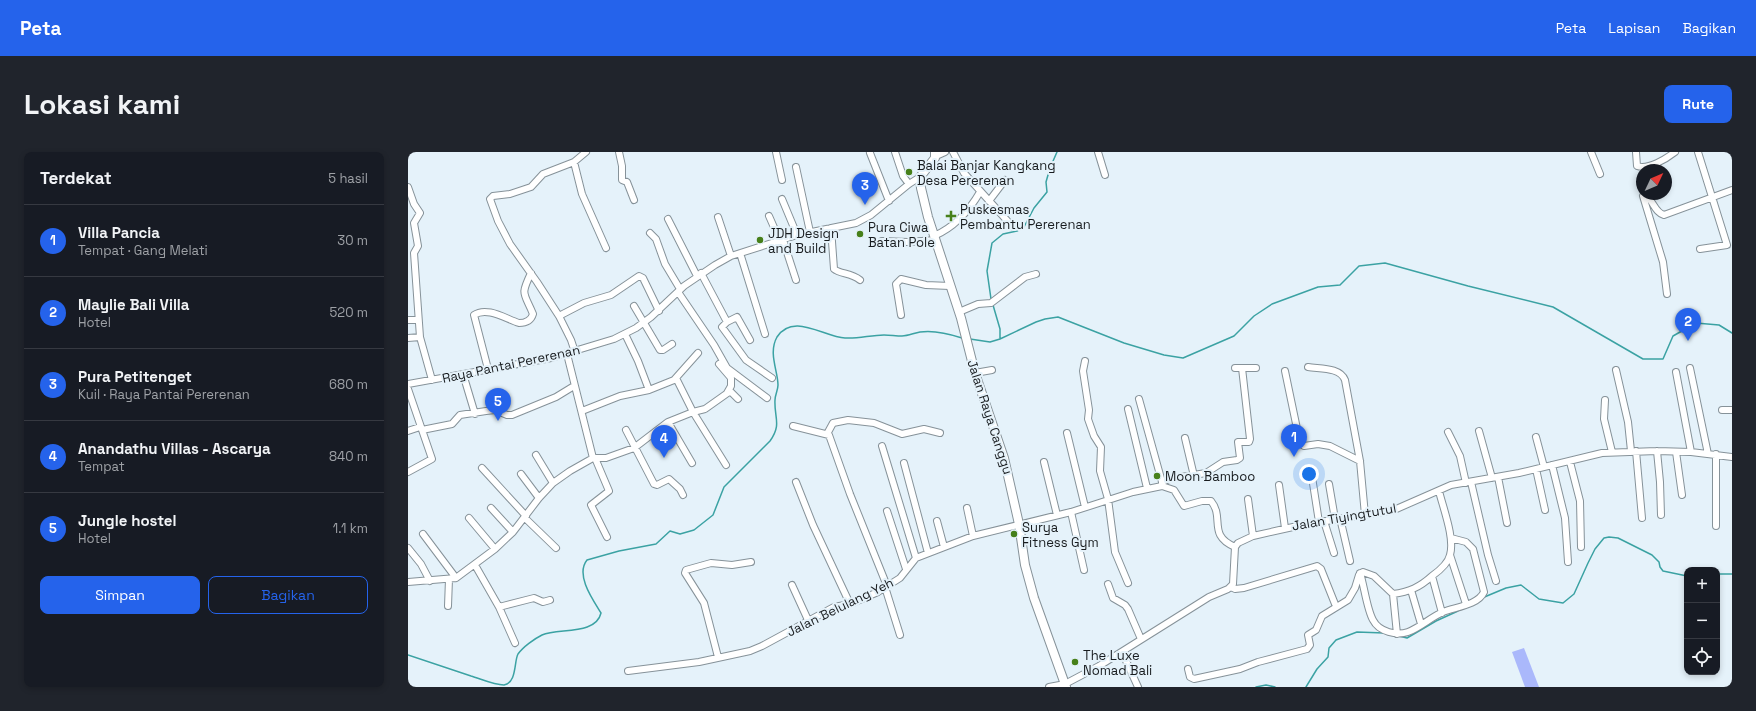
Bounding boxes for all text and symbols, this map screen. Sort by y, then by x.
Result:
text: Peta [20,16,62,41]
text: Peta [1556,19,1586,37]
text: Lapisan [1608,19,1660,37]
text: Bagikan [1682,19,1736,37]
button: Rute [1664,85,1732,123]
text: Lokasi kami [24,86,180,122]
place label: Balai Banjar Kangkang Desa Pererenan [917,157,1056,189]
north arrow [1636,164,1672,200]
text: Terdekat [40,167,112,189]
marker: Balai Banjar Kangkang Desa Pererenan [904,167,914,177]
text: 5 hasil [328,170,368,187]
pin: 3 [852,172,878,205]
place label: Puskesmas Pembantu Pererenan [960,201,1091,233]
marker: Puskesmas Pembantu Pererenan [945,210,957,222]
place label: Pura Ciwa Batan Pole [868,219,935,251]
text: Villa Pancia [78,223,160,242]
place label: JDH Design and Build [768,225,839,257]
marker: Pura Ciwa Batan Pole [855,229,865,239]
text: 1 [50,232,56,249]
text: 30 m [337,232,368,249]
marker: JDH Design and Build [755,235,765,245]
text: Tempat · Gang Melati [78,242,208,259]
text: Maylie Bali Villa [78,295,190,314]
text: 2 [49,304,57,321]
text: 520 m [330,304,368,321]
pin: 2 [1675,308,1701,341]
text: Hotel [78,314,111,331]
street label: Raya Pantai Pererenan [440,341,582,387]
street label: Jalan Raya Canggu [963,358,1017,476]
text: Pura Petitenget [78,367,192,386]
text: 3 [49,376,57,393]
text: 680 m [329,376,368,393]
text: Kuil · Raya Pantai Pererenan [78,386,250,403]
pin: 5 [485,388,511,421]
pin: 1 [1281,424,1307,457]
pin: 4 [651,425,677,458]
text: Anandathu Villas - Ascarya [78,439,271,458]
text: 4 [49,448,57,465]
text: 840 m [329,448,368,465]
text: Tempat [78,458,125,475]
your location [1299,464,1319,484]
place label: Moon Bamboo [1165,468,1255,485]
marker: Moon Bamboo [1152,471,1162,481]
street label: Jalan Tiyingtutul [1290,499,1398,535]
text: Jungle hostel [78,511,177,530]
place label: Surya Fitness Gym [1022,519,1099,551]
text: 5 [49,520,57,537]
text: 1.1 km [333,520,368,537]
marker: Surya Fitness Gym [1009,529,1019,539]
text: Hotel [78,530,111,547]
map controls [1684,567,1720,675]
button: + [1684,567,1720,603]
street label: Jalan Belulang Yeh [784,574,896,640]
button: Simpan [40,576,200,614]
button: Bagikan [208,576,368,614]
button: − [1684,603,1720,639]
button: locate [1684,639,1720,675]
place label: The Luxe Nomad Bali [1083,647,1152,679]
marker: The Luxe Nomad Bali [1070,657,1080,667]

